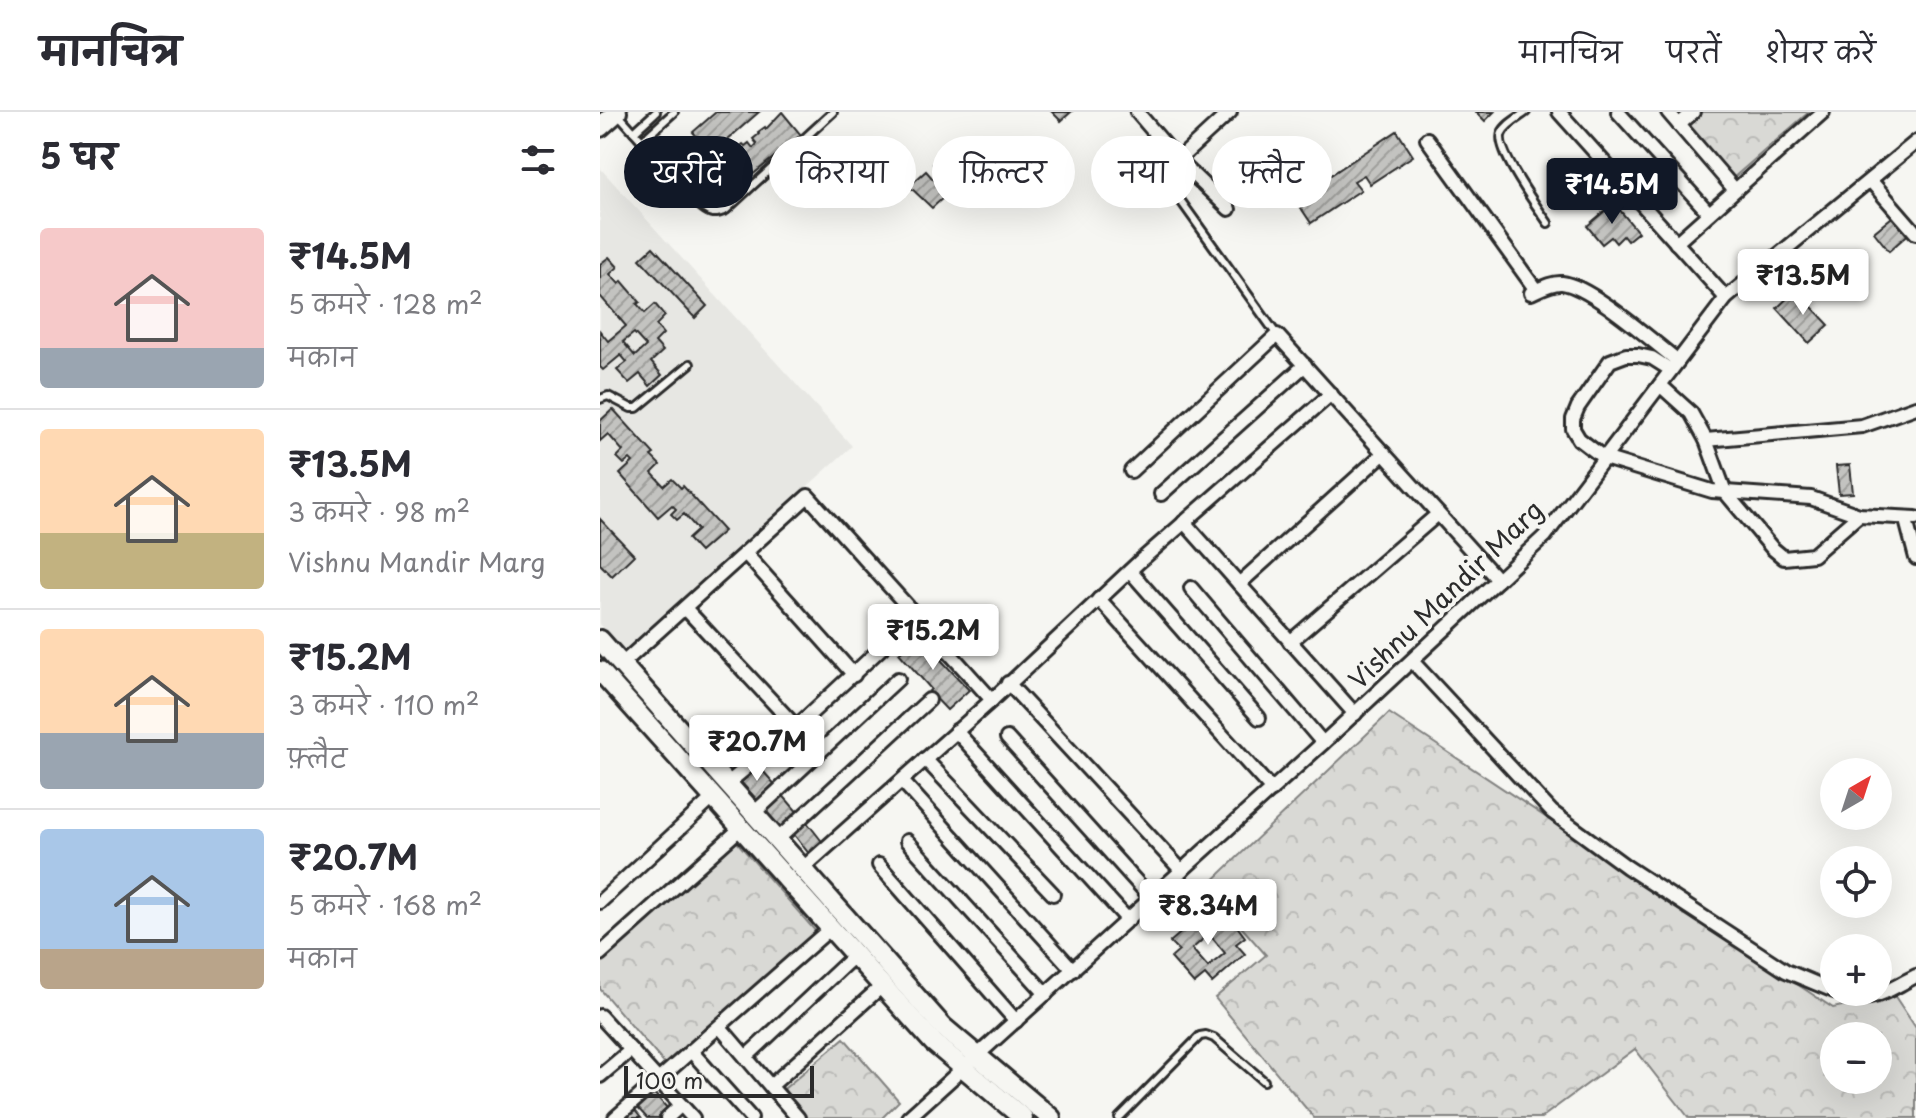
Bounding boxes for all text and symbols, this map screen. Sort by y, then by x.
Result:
text: मानचित्र [40,21,181,78]
text: मानचित्र [1519,30,1622,73]
text: परतें [1666,30,1721,73]
text: शेयर करें [1765,30,1876,73]
text: 5 घर [40,129,117,181]
chip: खरीदें [624,136,753,208]
chip: किराया [769,136,916,208]
chip: फ़िल्टर [932,136,1075,208]
chip: नया [1091,136,1196,208]
chip: फ़्लैट [1212,136,1332,208]
icon: filters [516,138,560,182]
pin: ₹14.5M [1547,158,1677,226]
text: ₹14.5M [1565,164,1659,203]
text: ₹14.5M [288,229,412,281]
pin: ₹13.5M [1738,249,1868,317]
text: ₹13.5M [1756,255,1850,294]
icon: home [104,260,200,356]
text: 5 कमरे · 128 m² [288,284,483,323]
text: मकान [288,337,357,376]
text: ₹13.5M [288,437,412,489]
icon: home [104,461,200,557]
street label: Vishnu Mandir Marg [1339,490,1551,697]
text: 3 कमरे · 98 m² [288,492,470,531]
text: Vishnu Mandir Marg [288,542,546,581]
pin: ₹15.2M [868,604,998,672]
text: ₹15.2M [886,610,980,649]
text: ₹15.2M [288,630,412,682]
icon: home [104,661,200,757]
text: 3 कमरे · 110 m² [288,685,479,724]
pin: ₹20.7M [692,715,822,783]
text: ₹20.7M [707,721,807,760]
text: फ़्लैट [288,738,347,777]
north arrow [1820,758,1892,830]
map controls [1820,758,1892,1094]
text: ₹20.7M [288,830,418,882]
button: locate [1820,846,1892,918]
icon: home [104,861,200,957]
pin: ₹8.34M [1143,879,1273,947]
text: 5 कमरे · 168 m² [288,885,482,924]
text: ₹8.34M [1158,885,1258,924]
button: + [1820,934,1892,1006]
text: मकान [288,938,357,977]
button: − [1820,1022,1892,1094]
scale bar [624,1062,814,1098]
text: 100 m [636,1063,703,1096]

